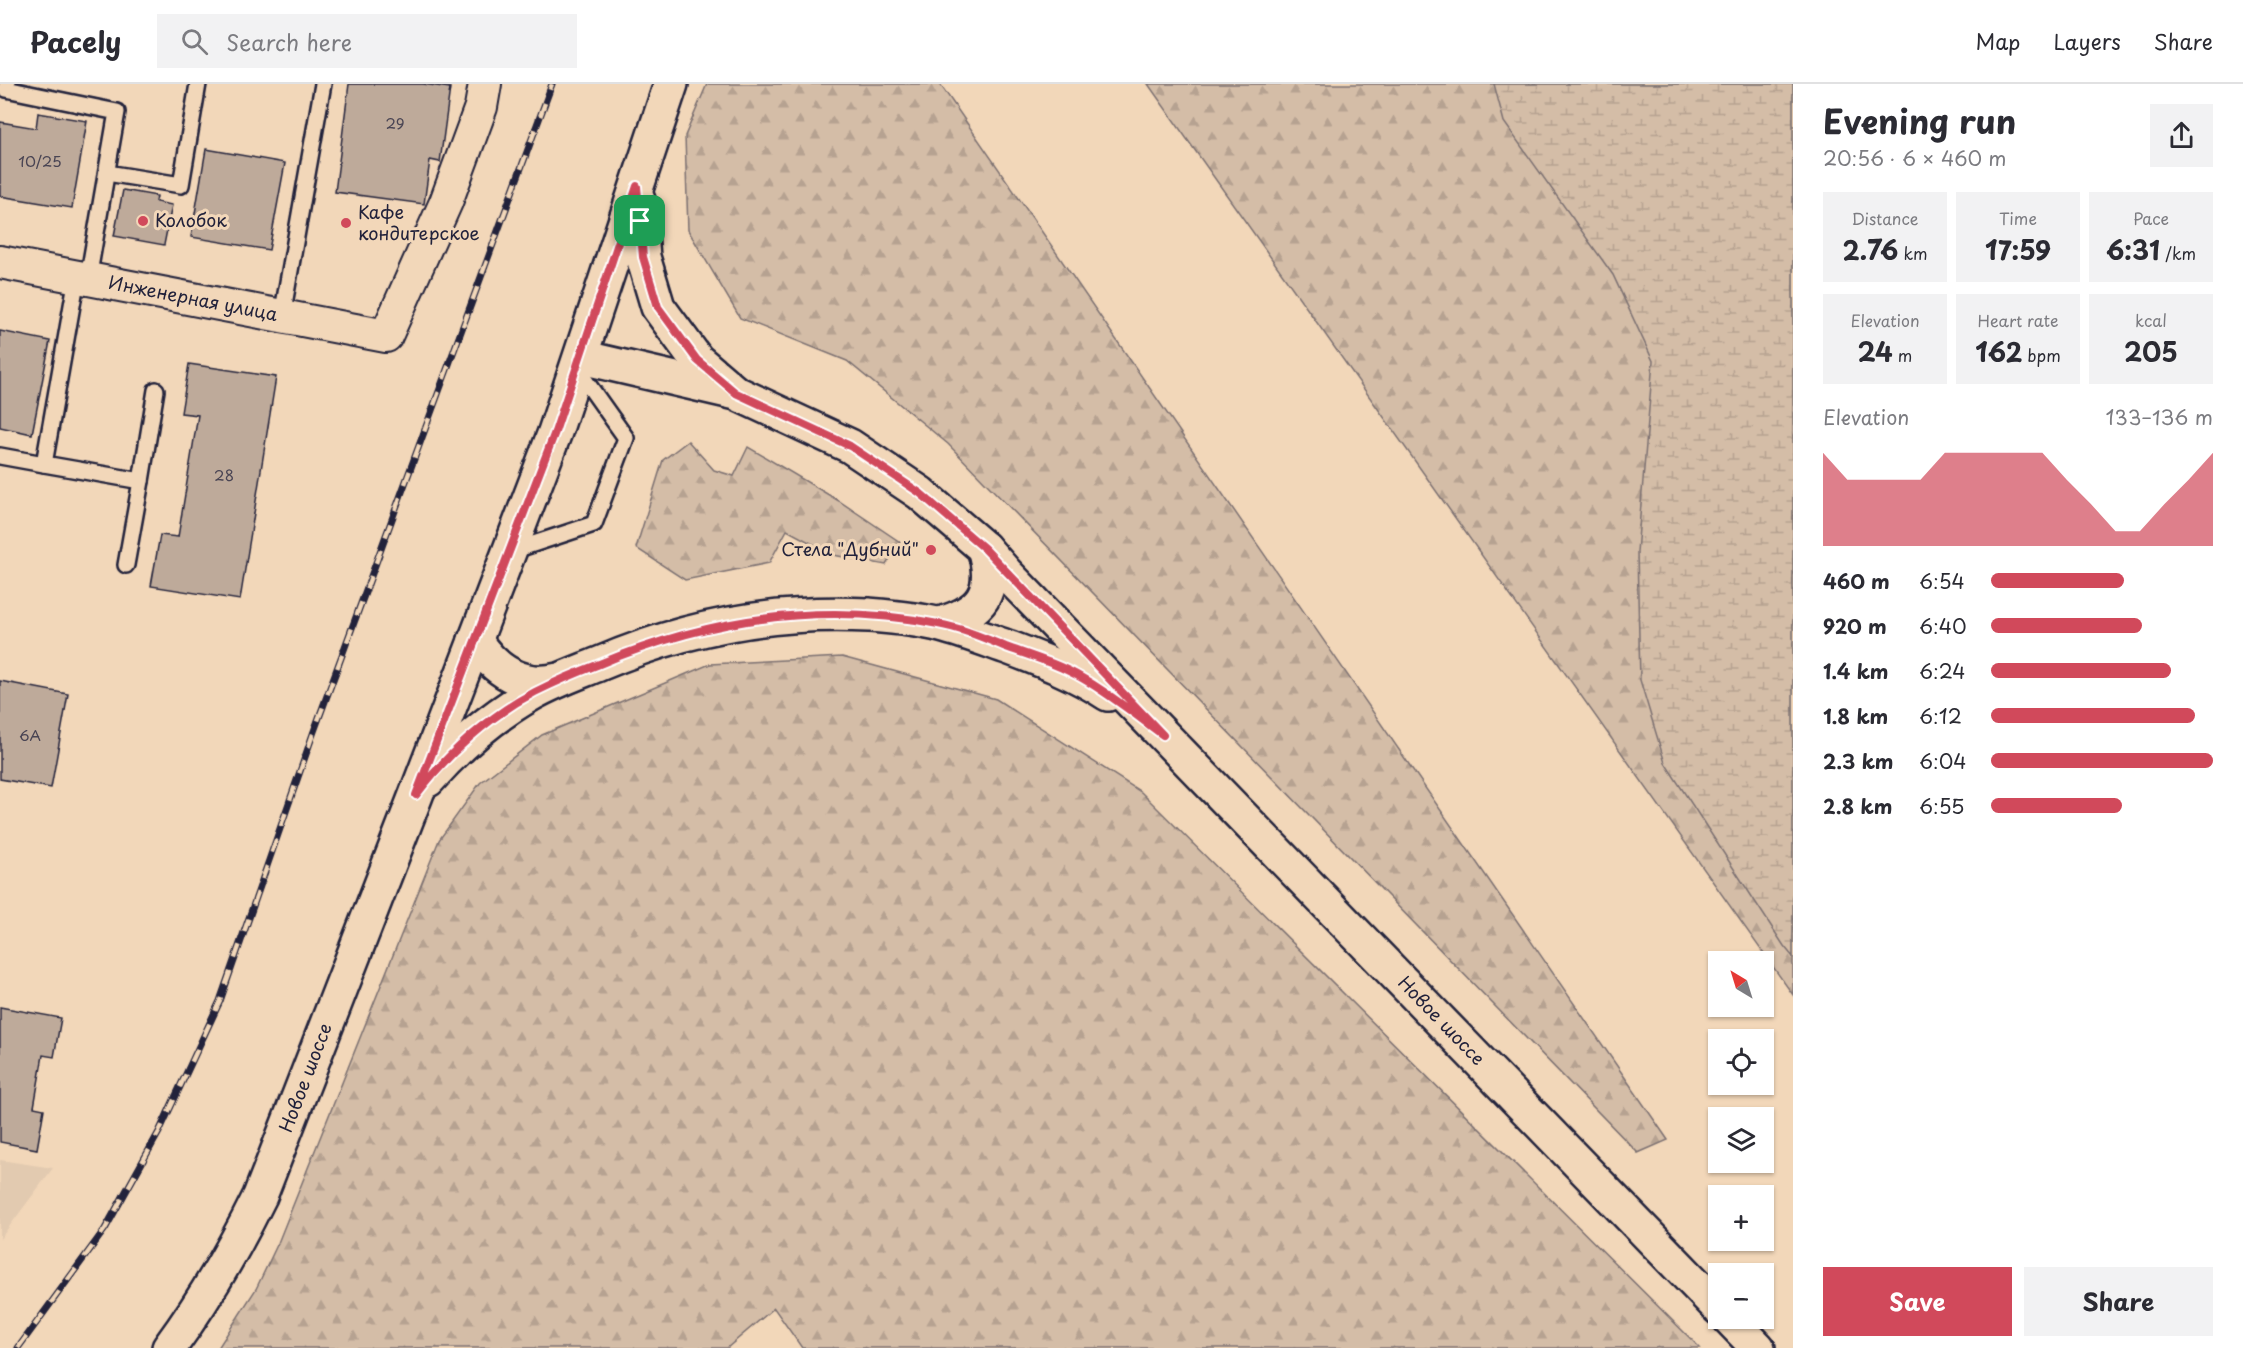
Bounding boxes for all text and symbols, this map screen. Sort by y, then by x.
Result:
search box [157,14,577,68]
text: Pacely [30,20,121,63]
icon: search [178,25,211,58]
text: Search here [226,25,352,58]
text: Map [1976,25,2020,57]
text: Layers [2053,25,2121,57]
text: Share [2154,25,2213,57]
text: Evening run [1823,95,2016,145]
button: share [2150,104,2213,167]
house number: 29 [385,111,405,134]
text: 20:56 · 6 × 460 m [1823,143,2006,173]
house number: 10/25 [18,149,62,172]
pin [614,195,665,246]
place label: Кафе кондитерское [358,198,480,246]
icon: arrive [623,204,656,237]
place label: Колобок [155,206,227,233]
text: Distance [1851,206,1919,230]
text: Time [1999,206,2037,230]
text: Pace [2133,206,2169,230]
marker: Колобок [136,214,150,228]
marker: Кафе кондитерское [339,216,353,230]
text: 2.76 [1843,230,1898,269]
text: 17:59 [1985,230,2051,269]
text: 6:31 [2106,230,2160,269]
text: km [1898,241,1927,265]
text: /km [2160,241,2196,265]
street label: Инженерная улица [106,268,281,327]
text: Elevation [1850,308,1920,332]
text: Heart rate [1978,308,2058,332]
text: kcal [2135,308,2167,332]
text: 24 [1858,332,1893,371]
text: 162 [1975,332,2022,371]
text: 205 [2124,332,2178,371]
text: m [1893,343,1912,367]
text: bpm [2022,343,2061,367]
text: Elevation [1823,402,1909,432]
text: 133–136 m [2106,402,2213,432]
house number: 28 [214,463,234,486]
place label: Стела "Дубний" [781,535,919,562]
marker: Стела "Дубний" [924,543,938,557]
text: 460 m [1823,566,1890,596]
text: 6:54 [1919,566,1965,596]
text: 920 m [1823,611,1887,641]
text: 6:40 [1919,611,1967,641]
text: 1.4 km [1823,656,1889,686]
text: 6:24 [1919,656,1966,686]
text: 1.8 km [1823,701,1888,731]
text: 6:12 [1919,701,1962,731]
house number: 6А [19,723,41,746]
text: 2.3 km [1823,746,1893,776]
text: 6:04 [1919,746,1967,776]
text: 2.8 km [1823,791,1892,821]
text: 6:55 [1919,791,1964,821]
north arrow [1708,951,1774,1017]
map controls [1708,951,1774,1329]
street label: Новое шоссе [1392,969,1492,1071]
street label: Новое шоссе [271,1019,338,1136]
button: locate [1708,1029,1774,1095]
button: layers [1708,1107,1774,1173]
button: + [1708,1185,1774,1251]
button: − [1708,1263,1774,1329]
button: Save [1823,1267,2012,1336]
button: Share [2024,1267,2213,1336]

